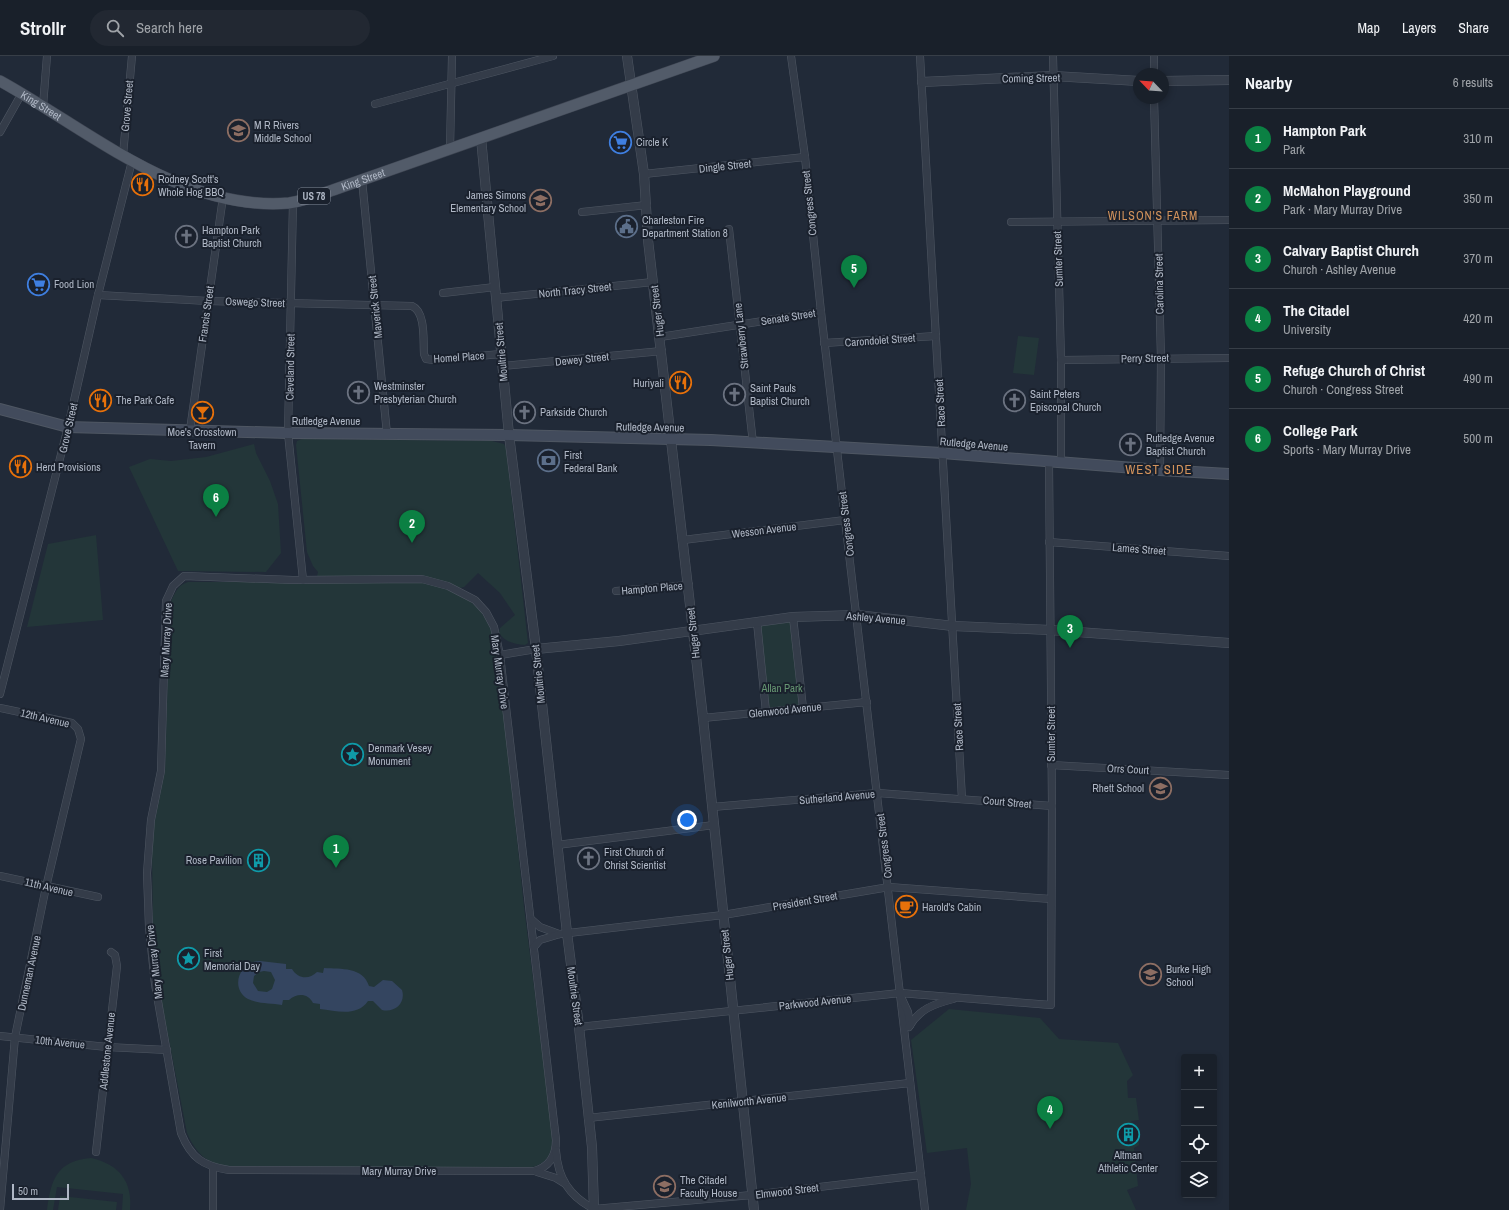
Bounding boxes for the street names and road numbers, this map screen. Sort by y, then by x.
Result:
street label: Coming Street [1002,70,1061,86]
street label: Grove Street [118,79,136,132]
street label: King Street [18,88,65,124]
street label: Dingle Street [698,156,752,176]
street label: King Street [339,165,387,194]
street label: Congress Street [799,169,819,236]
road number: US 78 [298,188,330,204]
street label: Sumter Street [1050,230,1066,287]
street label: Carolina Street [1151,253,1167,314]
street label: Maverick Street [365,274,385,339]
street label: North Tracy Street [538,279,613,301]
street label: Francis Street [195,284,217,343]
street label: Huger Street [647,284,667,337]
street label: Oswego Street [225,294,286,310]
street label: Strawberry Lane [731,302,751,370]
street label: Senate Street [760,306,817,328]
street label: Moultrie Street [491,321,511,382]
street label: Carondolet Street [844,331,916,349]
street label: Cleveland Street [282,333,298,400]
street label: Homel Place [433,348,485,366]
street label: Dewey Street [554,349,610,369]
street label: Perry Street [1121,351,1170,365]
street label: Race Street [932,378,948,427]
street label: Grove Street [55,401,81,454]
street label: Rutledge Avenue [292,414,360,428]
street label: Rutledge Avenue [616,419,684,435]
street label: Rutledge Avenue [939,434,1009,454]
street label: Congress Street [835,490,857,557]
street label: Wesson Avenue [731,519,797,541]
street label: Lames Street [1112,540,1167,558]
street label: Hampton Place [621,578,683,598]
street label: Mary Murray Drive [157,602,175,678]
street label: Huger Street [683,606,703,659]
street label: Ashley Avenue [845,608,906,628]
street label: Mary Murray Drive [488,634,512,710]
street label: Moultrie Street [528,643,548,704]
street label: Glenwood Avenue [748,699,822,721]
street label: Race Street [950,702,966,751]
street label: 12th Avenue [19,706,71,730]
street label: Sumter Street [1044,706,1058,762]
street label: Orrs Court [1107,761,1150,777]
street label: Sutherland Avenue [798,787,876,807]
street label: Court Street [982,793,1032,811]
street label: Congress Street [873,812,895,879]
street label: 11th Avenue [23,875,75,899]
street label: President Street [772,888,839,914]
street label: Mary Murray Drive [143,924,165,1000]
street label: Huger Street [717,928,737,981]
street label: Dunneman Avenue [14,934,44,1012]
street label: Moultrie Street [564,966,586,1027]
street label: Parkwood Avenue [778,991,852,1013]
street label: Addlestone Avenue [96,1012,118,1091]
street label: 10th Avenue [34,1032,86,1052]
street label: Kenilworth Avenue [711,1090,787,1112]
street label: Mary Murray Drive [362,1164,436,1178]
street label: Elmwood Street [755,1180,820,1202]

